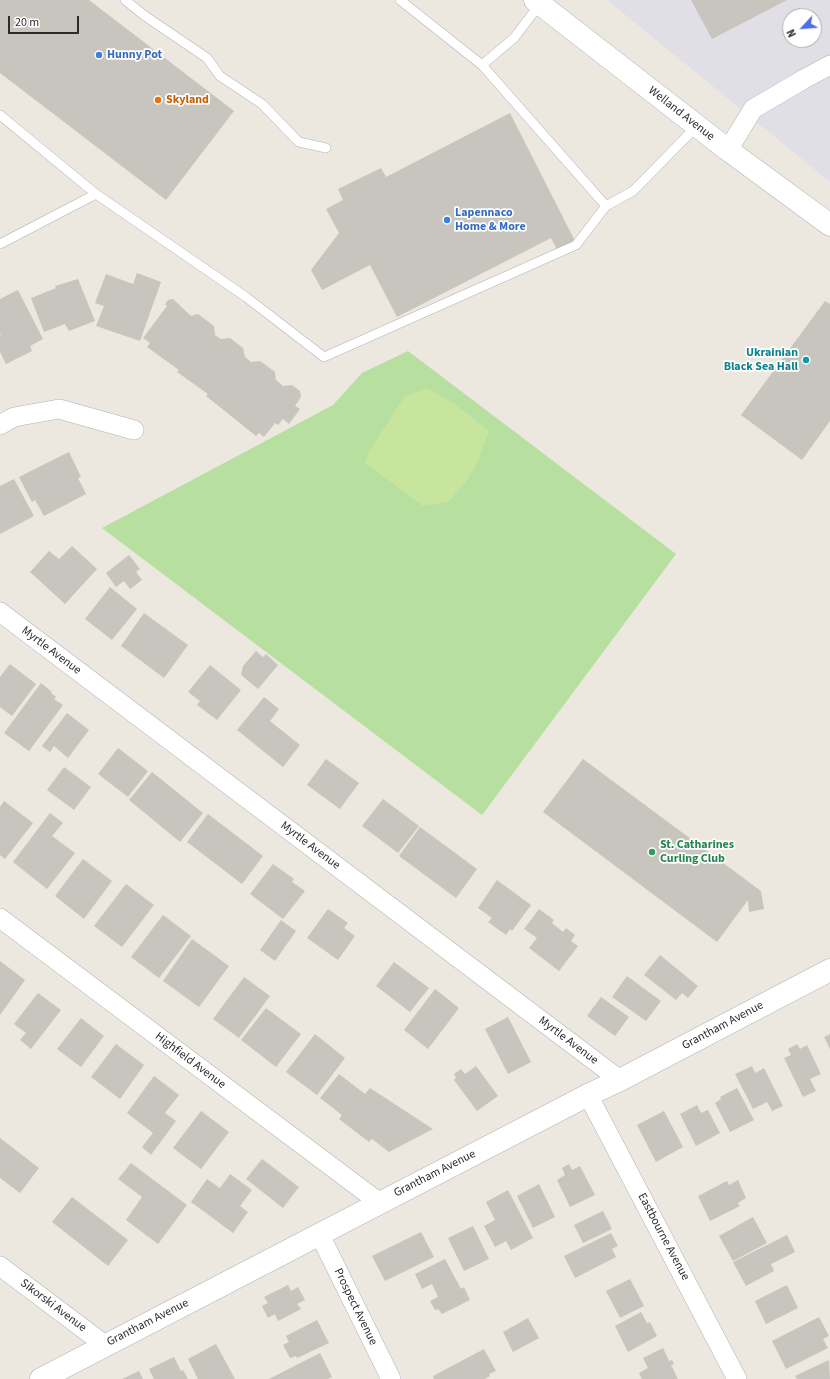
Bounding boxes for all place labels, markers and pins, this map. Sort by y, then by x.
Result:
place label: Hunny Pot [107,48,162,62]
marker: Hunny Pot [94,50,104,60]
place label: Skyland [166,93,209,107]
marker: Skyland [153,95,163,105]
place label: Lapennaco Home & More [455,206,526,234]
marker: Lapennaco Home & More [442,215,452,225]
place label: Ukrainian Black Sea Hall [724,346,798,374]
marker: Ukrainian Black Sea Hall [801,355,811,365]
place label: St. Catharines Curling Club [660,838,734,866]
marker: St. Catharines Curling Club [647,847,657,857]

